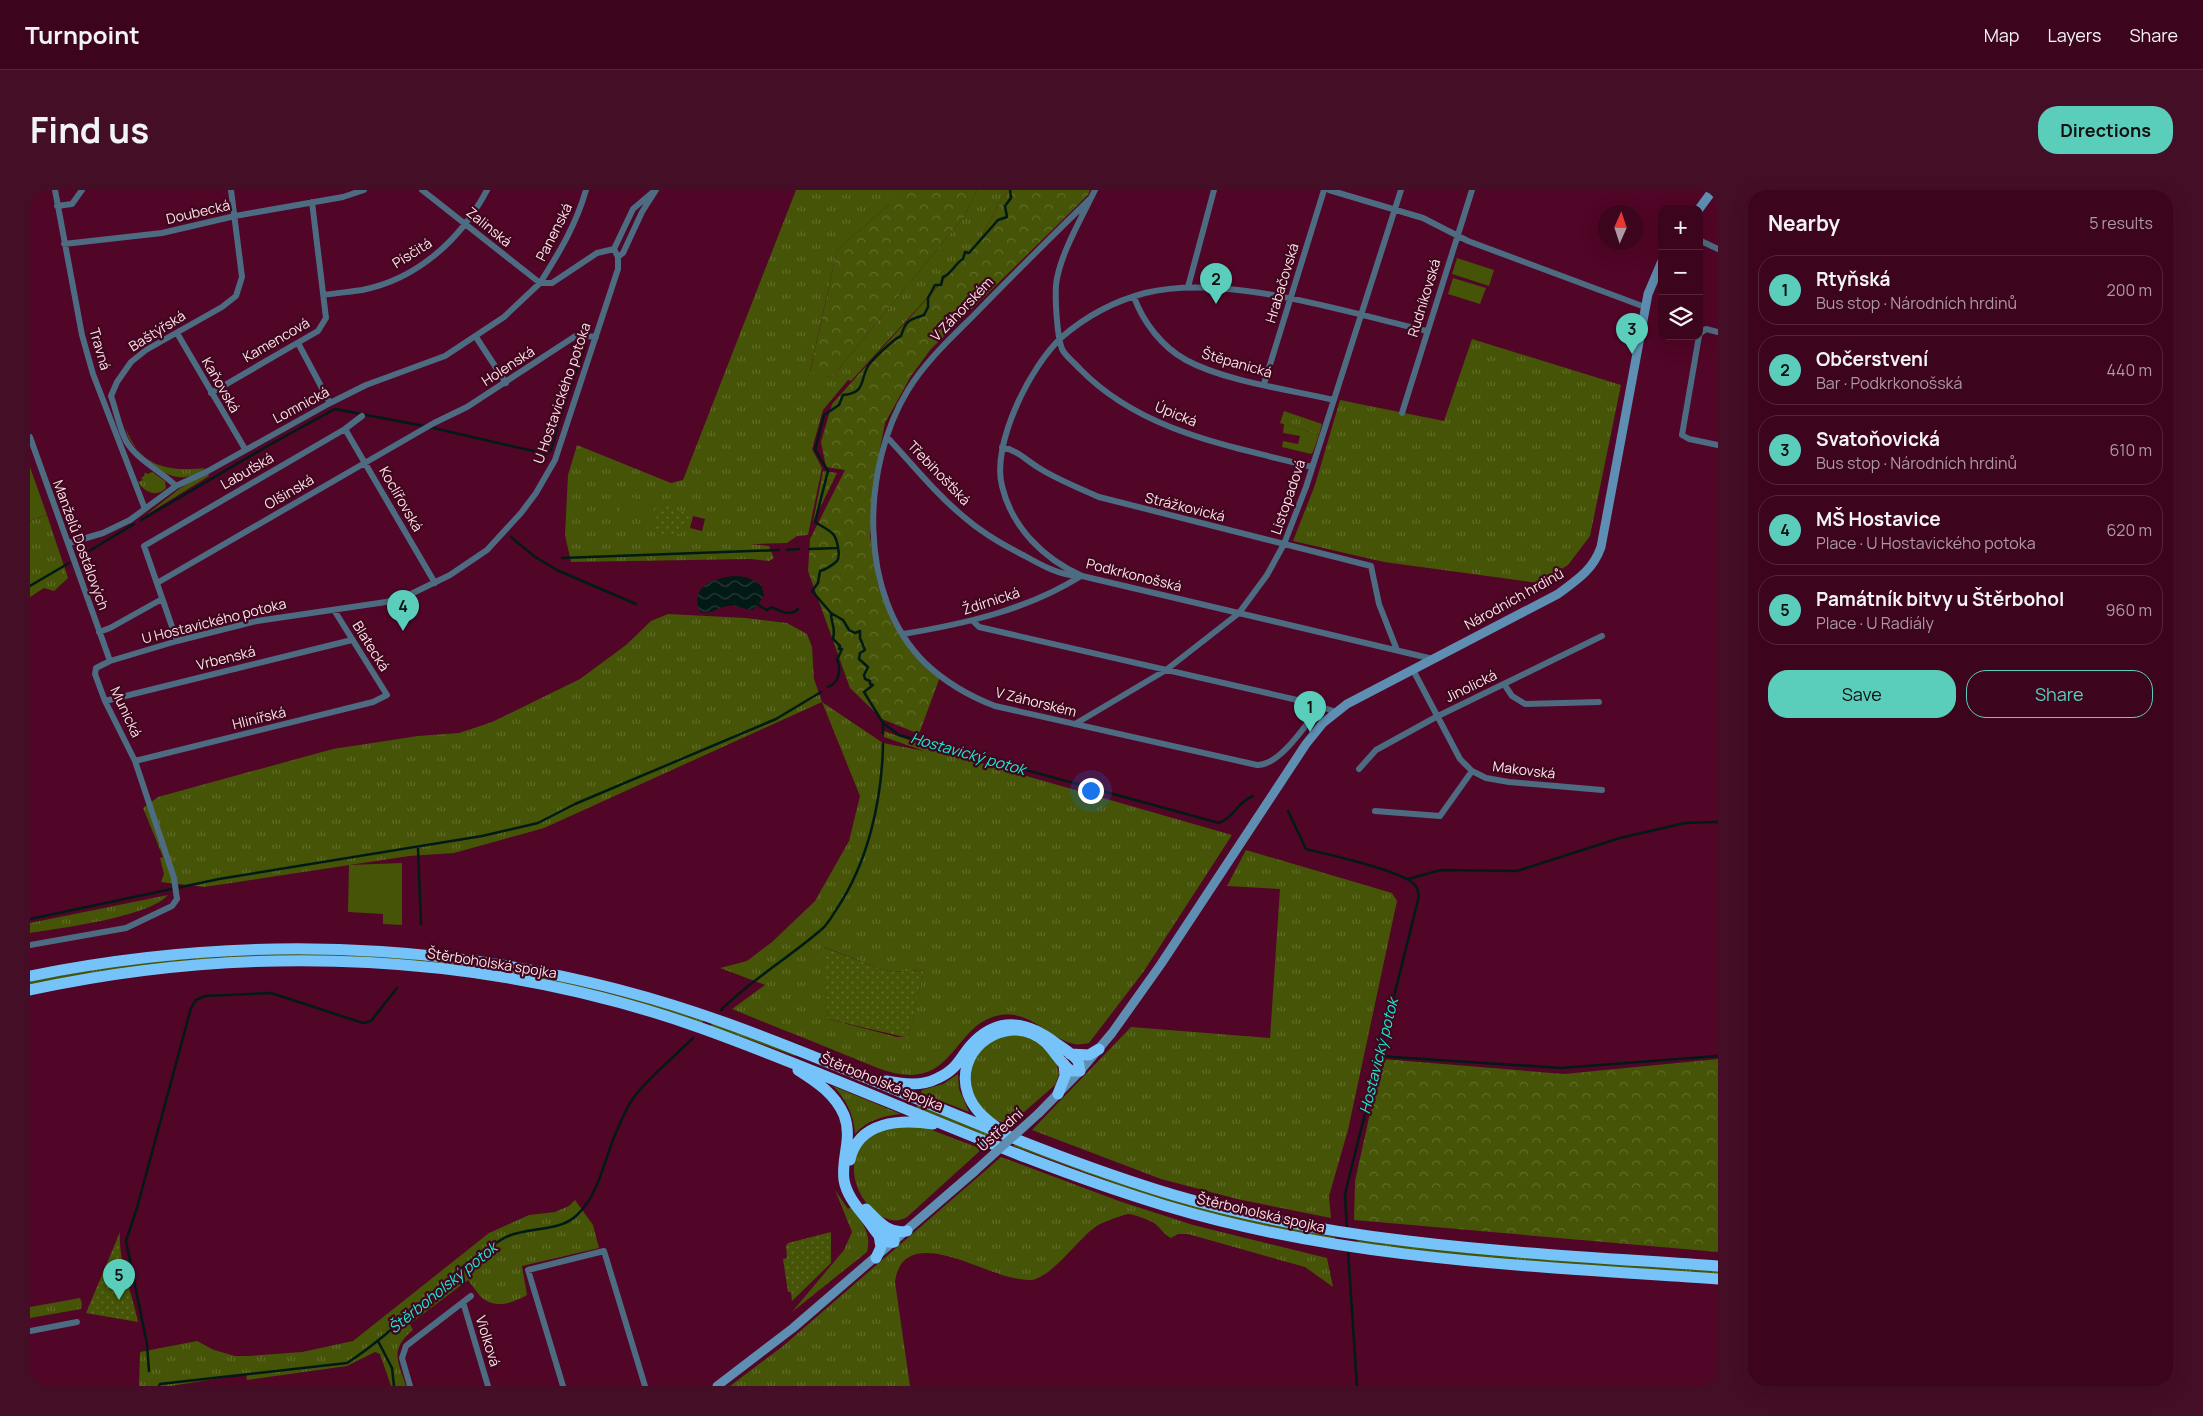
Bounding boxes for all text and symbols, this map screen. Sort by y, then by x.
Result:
text: Turnpoint [25,18,140,51]
text: Map [1984,23,2019,47]
text: Layers [2047,23,2101,47]
text: Share [2129,23,2178,47]
text: Find us [30,106,149,154]
button: Directions [2038,106,2173,154]
street label: Doubecká [164,195,232,228]
street label: Panenská [531,200,576,264]
street label: Zalinská [463,202,516,251]
north arrow [1598,205,1643,250]
map controls [1658,205,1703,340]
button: + [1658,205,1703,250]
text: Nearby [1768,209,1840,237]
text: 5 results [2089,212,2153,234]
street label: Písčitá [388,233,435,272]
street label: Hrabačovská [1260,241,1303,325]
button: − [1658,250,1703,295]
street label: Rudníkovská [1403,256,1444,339]
pin: 2 [1200,263,1232,304]
text: Rtyňská [1816,266,1890,292]
street label: V Záhorském [926,272,997,345]
text: 1 [1781,279,1789,301]
text: 200 m [2107,279,2152,301]
text: Bus stop · Národních hrdinů [1816,292,2017,314]
button: layers [1658,295,1703,340]
street label: Baštýřská [125,306,189,355]
street label: Kamencová [239,313,313,366]
pin: 3 [1616,313,1648,354]
street label: U Hostavického potoka [528,320,595,466]
street label: Travná [85,326,116,372]
street label: Holenská [478,341,538,390]
street label: Štěpanická [1200,343,1275,382]
text: Občerstvení [1816,346,1928,372]
street label: Kaňovská [198,353,245,416]
text: 2 [1780,359,1790,381]
text: 440 m [2106,359,2152,381]
text: Bar · Podkrkonošská [1816,372,1962,394]
street label: Lomnická [269,382,332,427]
street label: Úpická [1152,397,1200,431]
text: Svatoňovická [1816,426,1940,452]
street label: Třebihošťská [904,436,975,509]
text: 3 [1780,439,1790,461]
text: 610 m [2110,439,2152,461]
street label: Labuťská [217,448,277,493]
text: Bus stop · Národních hrdinů [1816,452,2017,474]
street label: Listopadová [1266,457,1309,537]
street label: Koclířovská [375,463,428,535]
street label: Olšinská [260,470,317,513]
street label: Manželů Dostálových [49,477,114,612]
street label: Strážkovická [1143,487,1227,526]
text: MŠ Hostavice [1816,506,1941,532]
text: 4 [1780,519,1790,541]
text: 620 m [2106,519,2152,541]
text: Place · U Hostavického potoka [1816,532,2036,554]
street label: Podkrkonošská [1084,553,1184,596]
street label: Národních hrdinů [1461,563,1567,634]
street label: Ždírnická [960,582,1022,619]
text: Památník bitvy u Štěrbohol [1816,586,2064,612]
pin: 4 [387,590,419,631]
street label: U Hostavického potoka [140,593,288,648]
text: 5 [1780,599,1790,621]
text: 960 m [2106,599,2152,621]
text: Place · U Radiály [1816,612,1934,634]
street label: Blatecká [349,617,394,674]
street label: Vrbenská [194,641,257,674]
street label: Jinolická [1442,665,1500,706]
button: Save [1768,670,1956,718]
button: Share [1966,670,2153,718]
street label: V Záhorském [994,682,1079,721]
street label: Munická [106,683,147,740]
pin: 1 [1294,691,1326,732]
street label: Hlinířská [230,702,288,733]
water label: Hostavický potok [908,727,1030,781]
street label: Makovská [1492,756,1557,783]
your location [1078,778,1104,804]
street label: Štěrboholská spojka [426,943,558,982]
water label: Hostavický potok [1354,993,1404,1116]
street label: Štěrboholská spojka [818,1048,946,1115]
street label: Ústřední [973,1104,1027,1155]
street label: Štěrboholská spojka [1195,1189,1327,1236]
water label: Štěrboholský potok [384,1236,504,1338]
pin: 5 [103,1259,135,1300]
street label: Violková [472,1313,505,1369]

